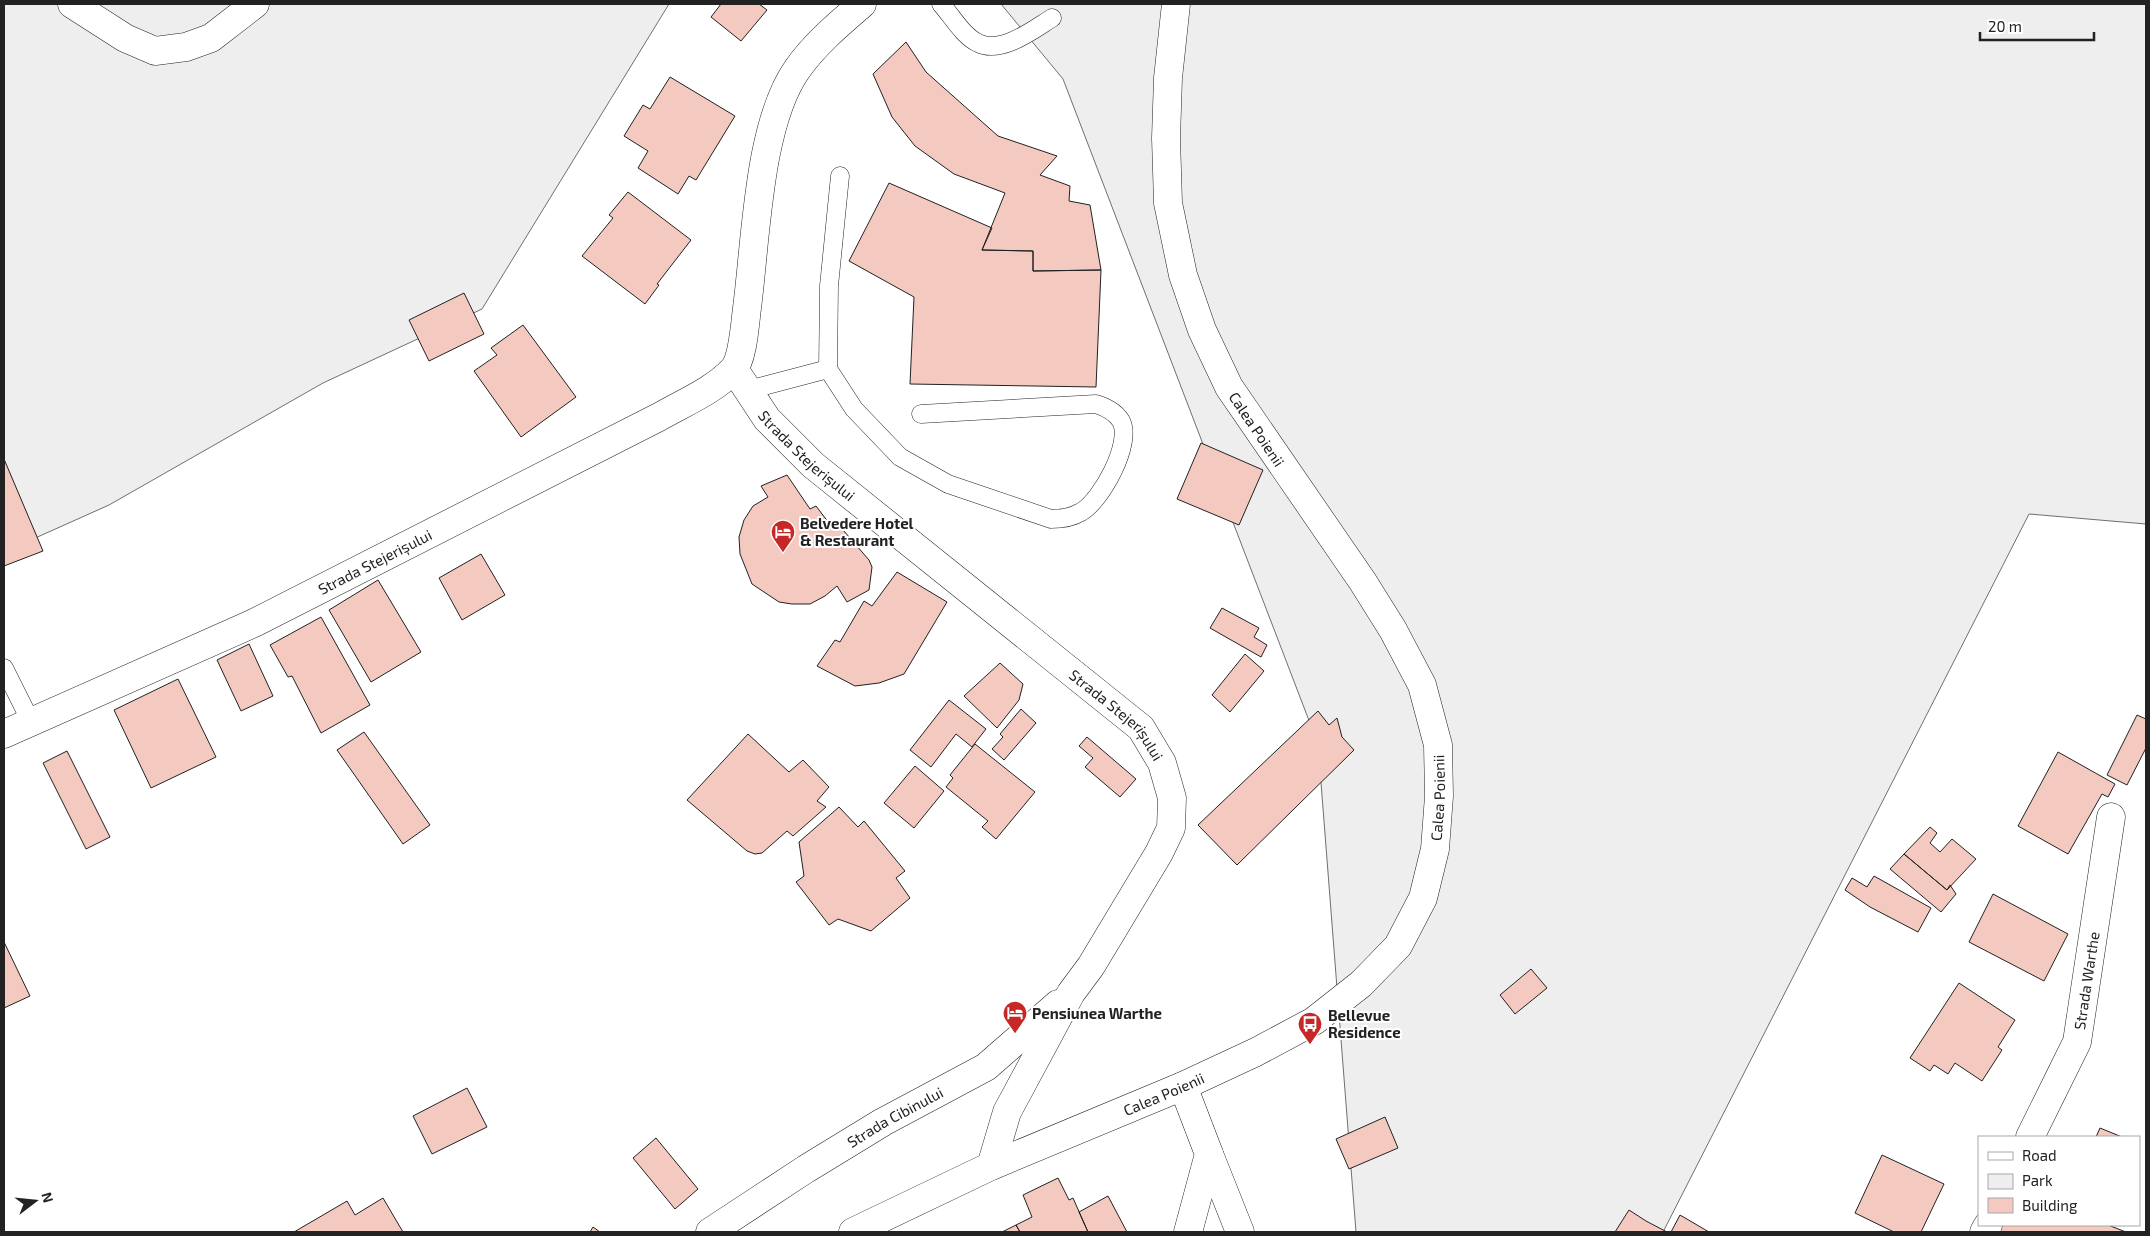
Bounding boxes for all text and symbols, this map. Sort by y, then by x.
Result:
scale bar [1980,10,2094,42]
text: 20 m [1988,17,2022,35]
street label: Calea Poienii [1225,388,1289,470]
street label: Strada Stejerișului [755,407,859,504]
place label: Belvedere Hotel & Restaurant [800,514,914,549]
hotel icon: Belvedere Hotel & Restaurant [770,519,796,553]
street label: Strada Stejerișului [315,525,435,598]
street label: Strada Stejerișului [1066,665,1167,764]
street label: Calea Poienii [1427,755,1448,842]
street label: Strada Warthe [2070,930,2103,1031]
hotel icon: Pensiunea Warthe [1002,1000,1028,1034]
place label: Pensiunea Warthe [1032,1004,1162,1022]
place label: Bellevue Residence [1328,1006,1401,1041]
bus stop icon: Bellevue Residence [1297,1011,1323,1045]
street label: Calea Poienii [1120,1068,1207,1119]
street label: Strada Cibinului [844,1083,946,1151]
legend [1978,1136,2140,1226]
text: Road [2022,1146,2057,1164]
text: Park [2022,1171,2053,1189]
north arrow [10,1176,60,1226]
text: N [38,1190,58,1204]
text: Building [2022,1196,2078,1214]

